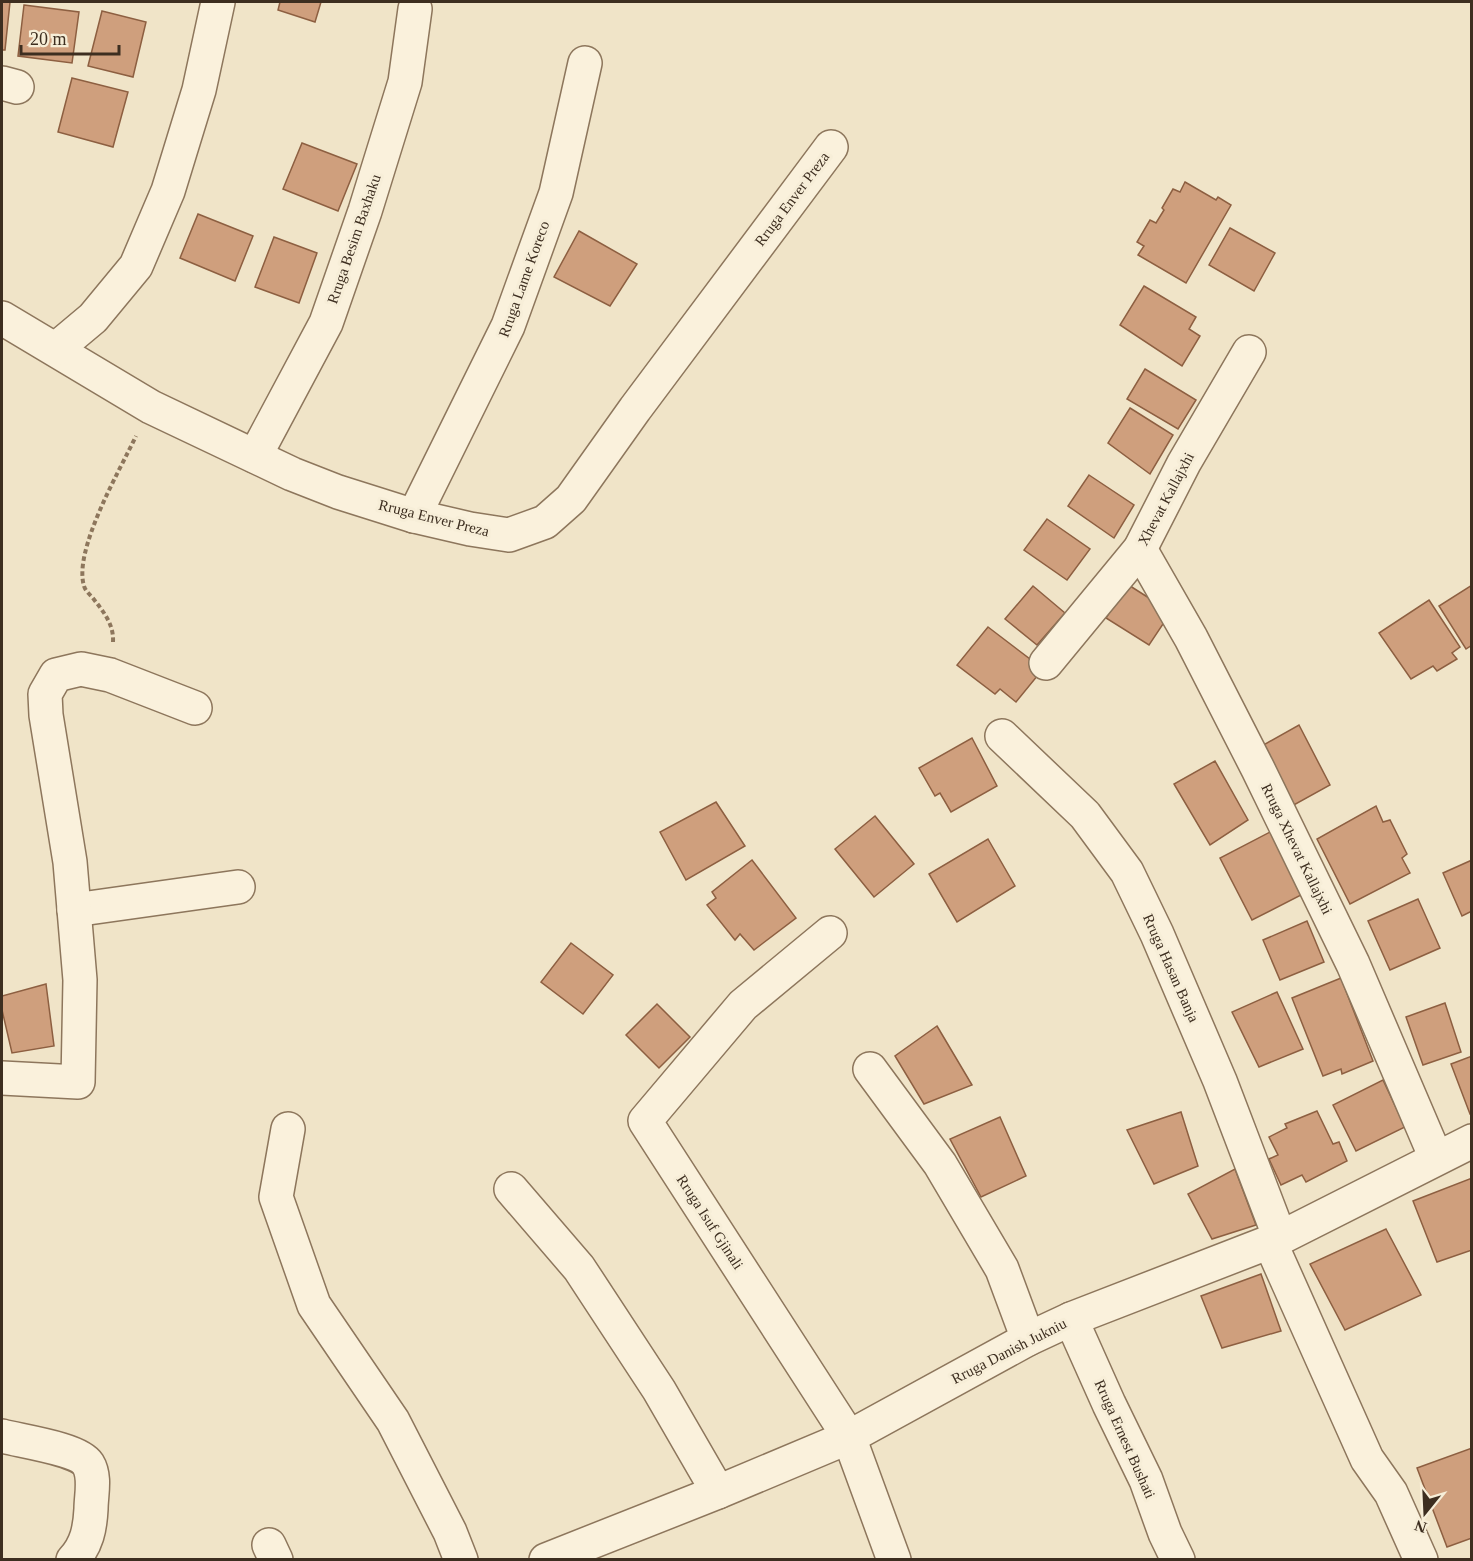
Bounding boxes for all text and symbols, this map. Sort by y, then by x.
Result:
scale bar [21,18,118,56]
text: 20 m [30,29,67,49]
street label: Rruga Enver Preza [752,149,833,249]
street label: Rruga Besim Baxhaku [324,172,384,306]
street label: Rruga Lame Koreco [496,219,552,339]
street label: Xhevat Kallajxhi [1135,450,1197,548]
street label: Rruga Enver Preza [377,497,491,540]
street label: Rruga Xhevat Kallajxhi [1258,781,1336,917]
street label: Rruga Hasan Banja [1140,911,1202,1025]
street label: Rruga Isuf Gjinali [674,1172,746,1272]
street label: Rruga Danish Jukniu [949,1315,1069,1387]
street label: Rruga Ernest Bushati [1092,1377,1158,1501]
north arrow [1395,1483,1455,1543]
text: N [1412,1517,1429,1537]

